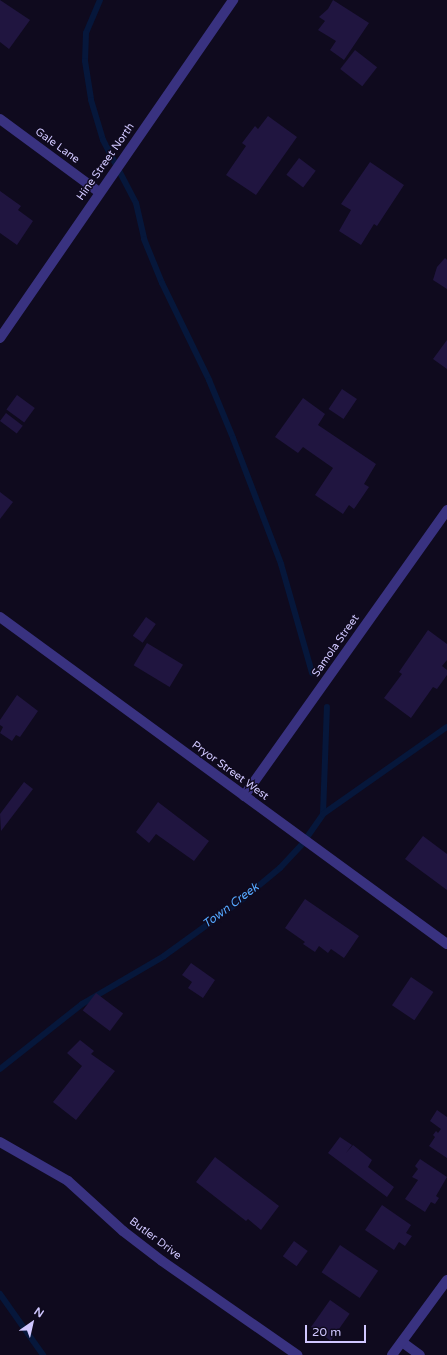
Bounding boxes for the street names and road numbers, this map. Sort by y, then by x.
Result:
street label: Hine Street North [74,121,138,203]
street label: Gale Lane [32,125,82,167]
street label: Samola Street [310,612,362,680]
street label: Pryor Street West [189,739,271,803]
street label: Butler Drive [126,1215,184,1263]

